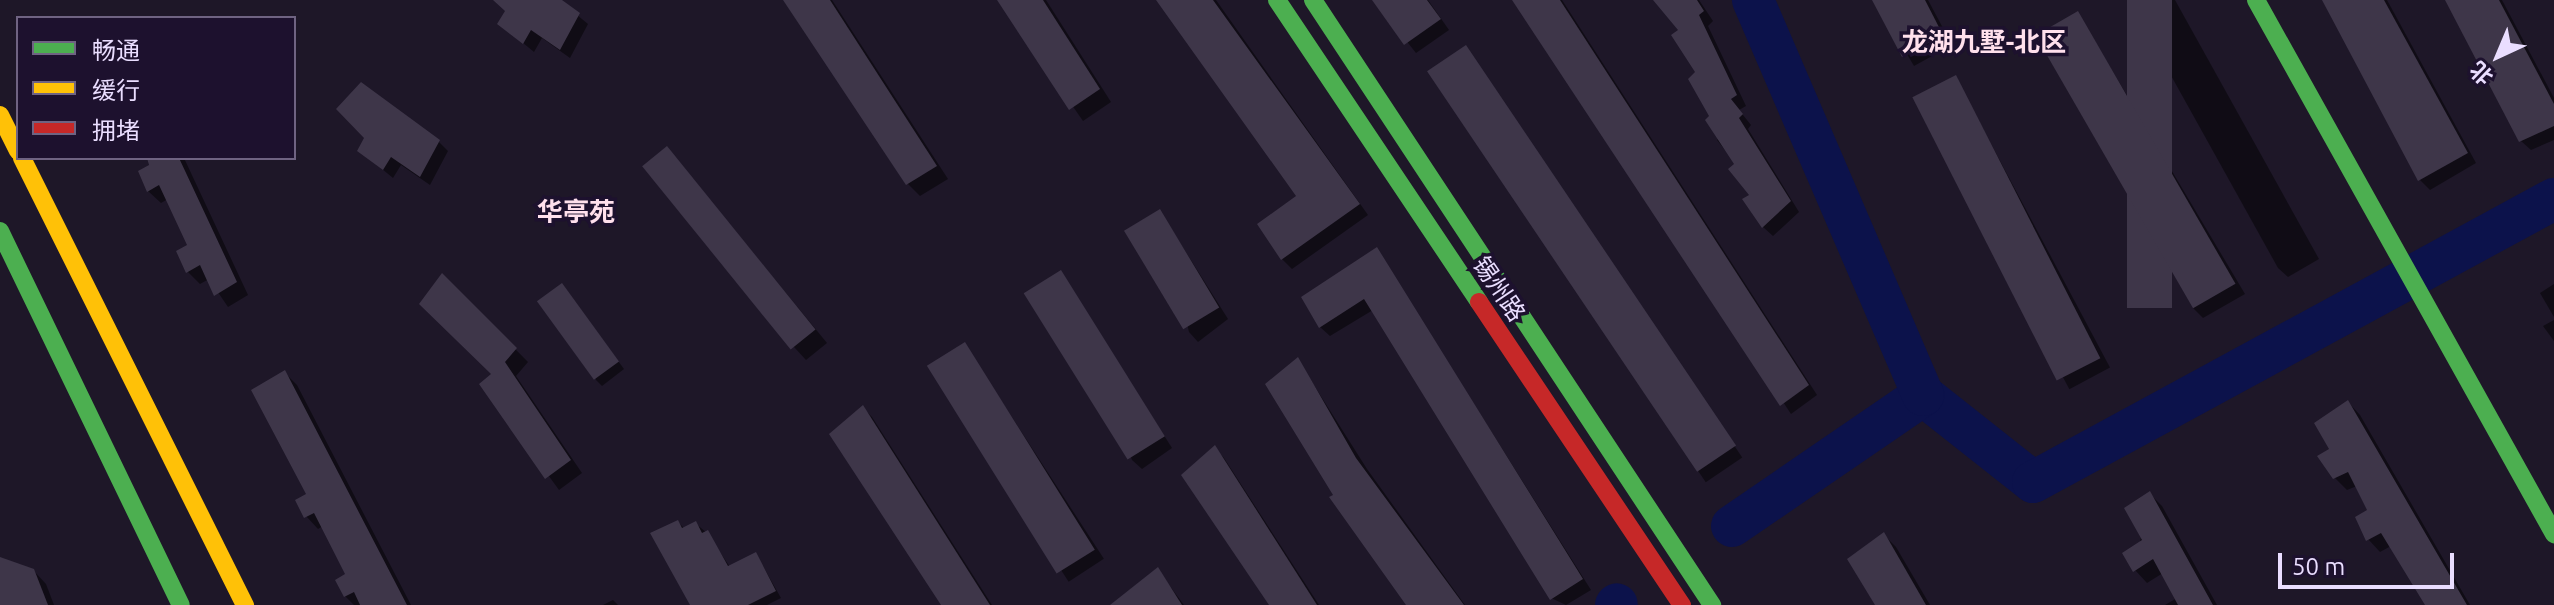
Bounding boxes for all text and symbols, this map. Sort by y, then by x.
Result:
legend [16,16,296,160]
north arrow [2458,16,2538,96]
district label: 龙湖九墅-北区 [1902,26,2066,58]
text: 畅通 [92,37,140,64]
text: 北 [2464,57,2498,90]
text: 缓行 [92,77,140,104]
text: 拥堵 [92,117,140,144]
district label: 华亭苑 [537,196,615,228]
street label: 锡州路 [1467,251,1531,327]
scale bar [2282,537,2458,587]
text: 50 m [2292,553,2345,580]

